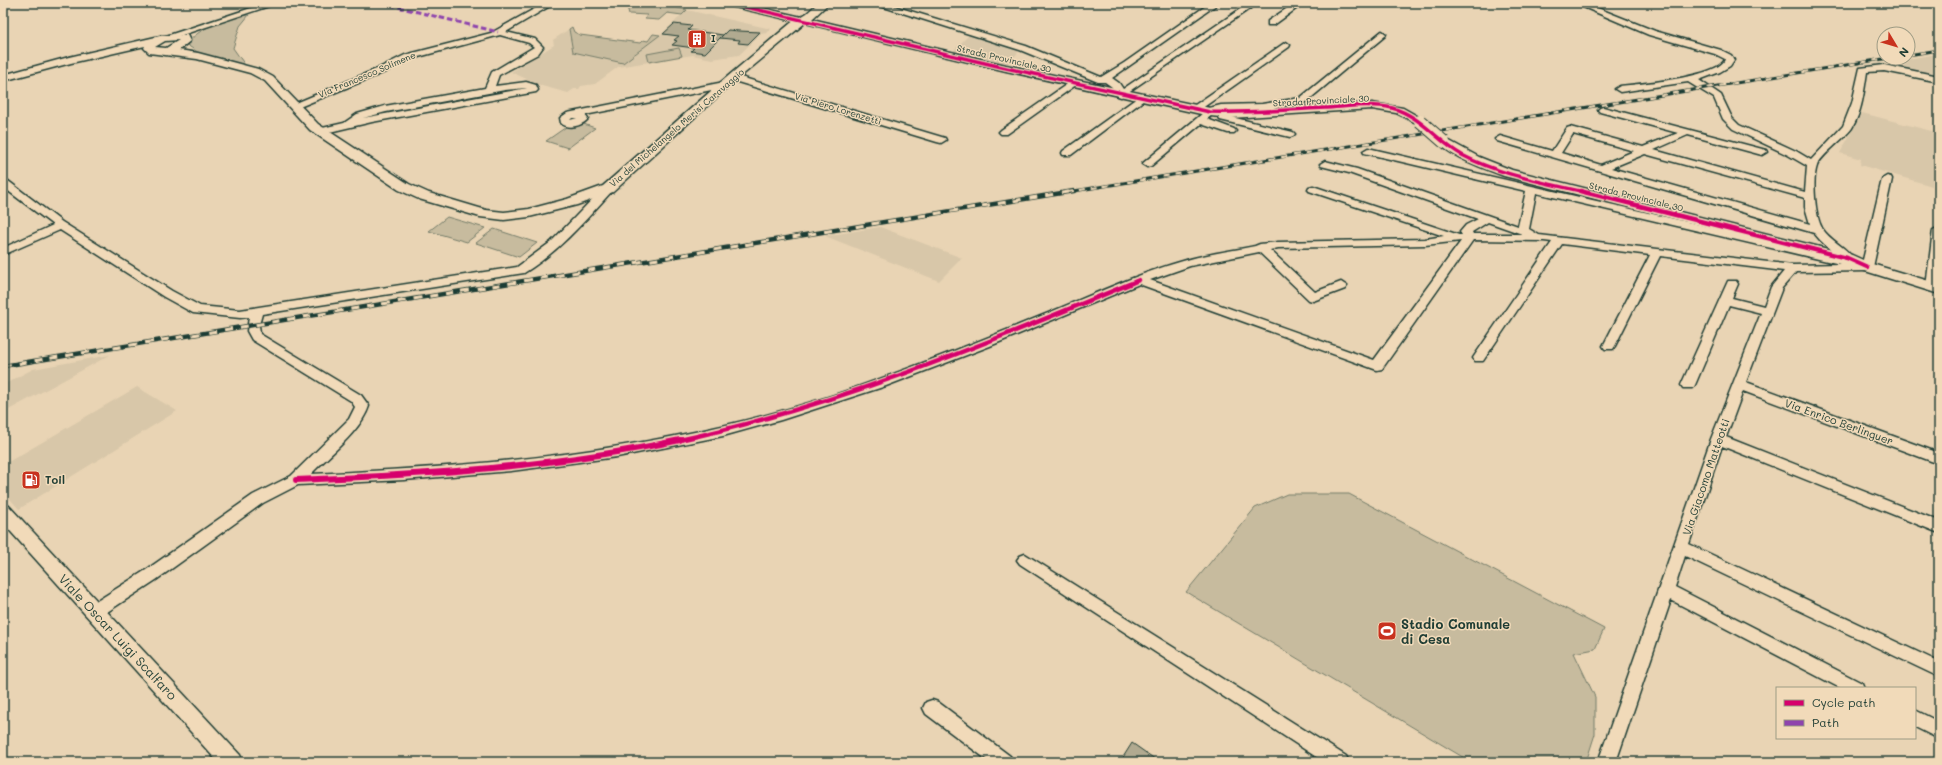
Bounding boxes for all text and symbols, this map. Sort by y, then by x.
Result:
north arrow [1876,26,1916,66]
building icon: I [686,28,708,50]
place label: I [711,33,716,44]
street label: Strada Provinciale 30 [956,42,1053,75]
text: N [1896,45,1913,60]
street label: Via Francesco Solimene [316,49,417,100]
street label: Via del Michelangelo Merisi Caravaggio [607,66,747,189]
street label: Via Piero Lorenzetti [794,90,883,127]
street label: Strada Provinciale 30 [1273,92,1370,109]
street label: Strada Provinciale 30 [1588,180,1685,214]
street label: Via Enrico Berlinguer [1783,395,1896,448]
street label: Via Giacomo Matteotti [1678,416,1733,537]
fuel station icon: Toil [20,469,42,491]
place label: Toil [45,472,65,487]
street label: Viale Oscar Luigi Scalfaro [55,570,181,703]
place label: Stadio Comunale di Cesa [1401,615,1510,647]
sports icon: Stadio Comunale di Cesa [1376,620,1398,642]
legend [1776,687,1916,739]
text: Cycle path [1812,694,1875,710]
text: Path [1812,714,1839,730]

